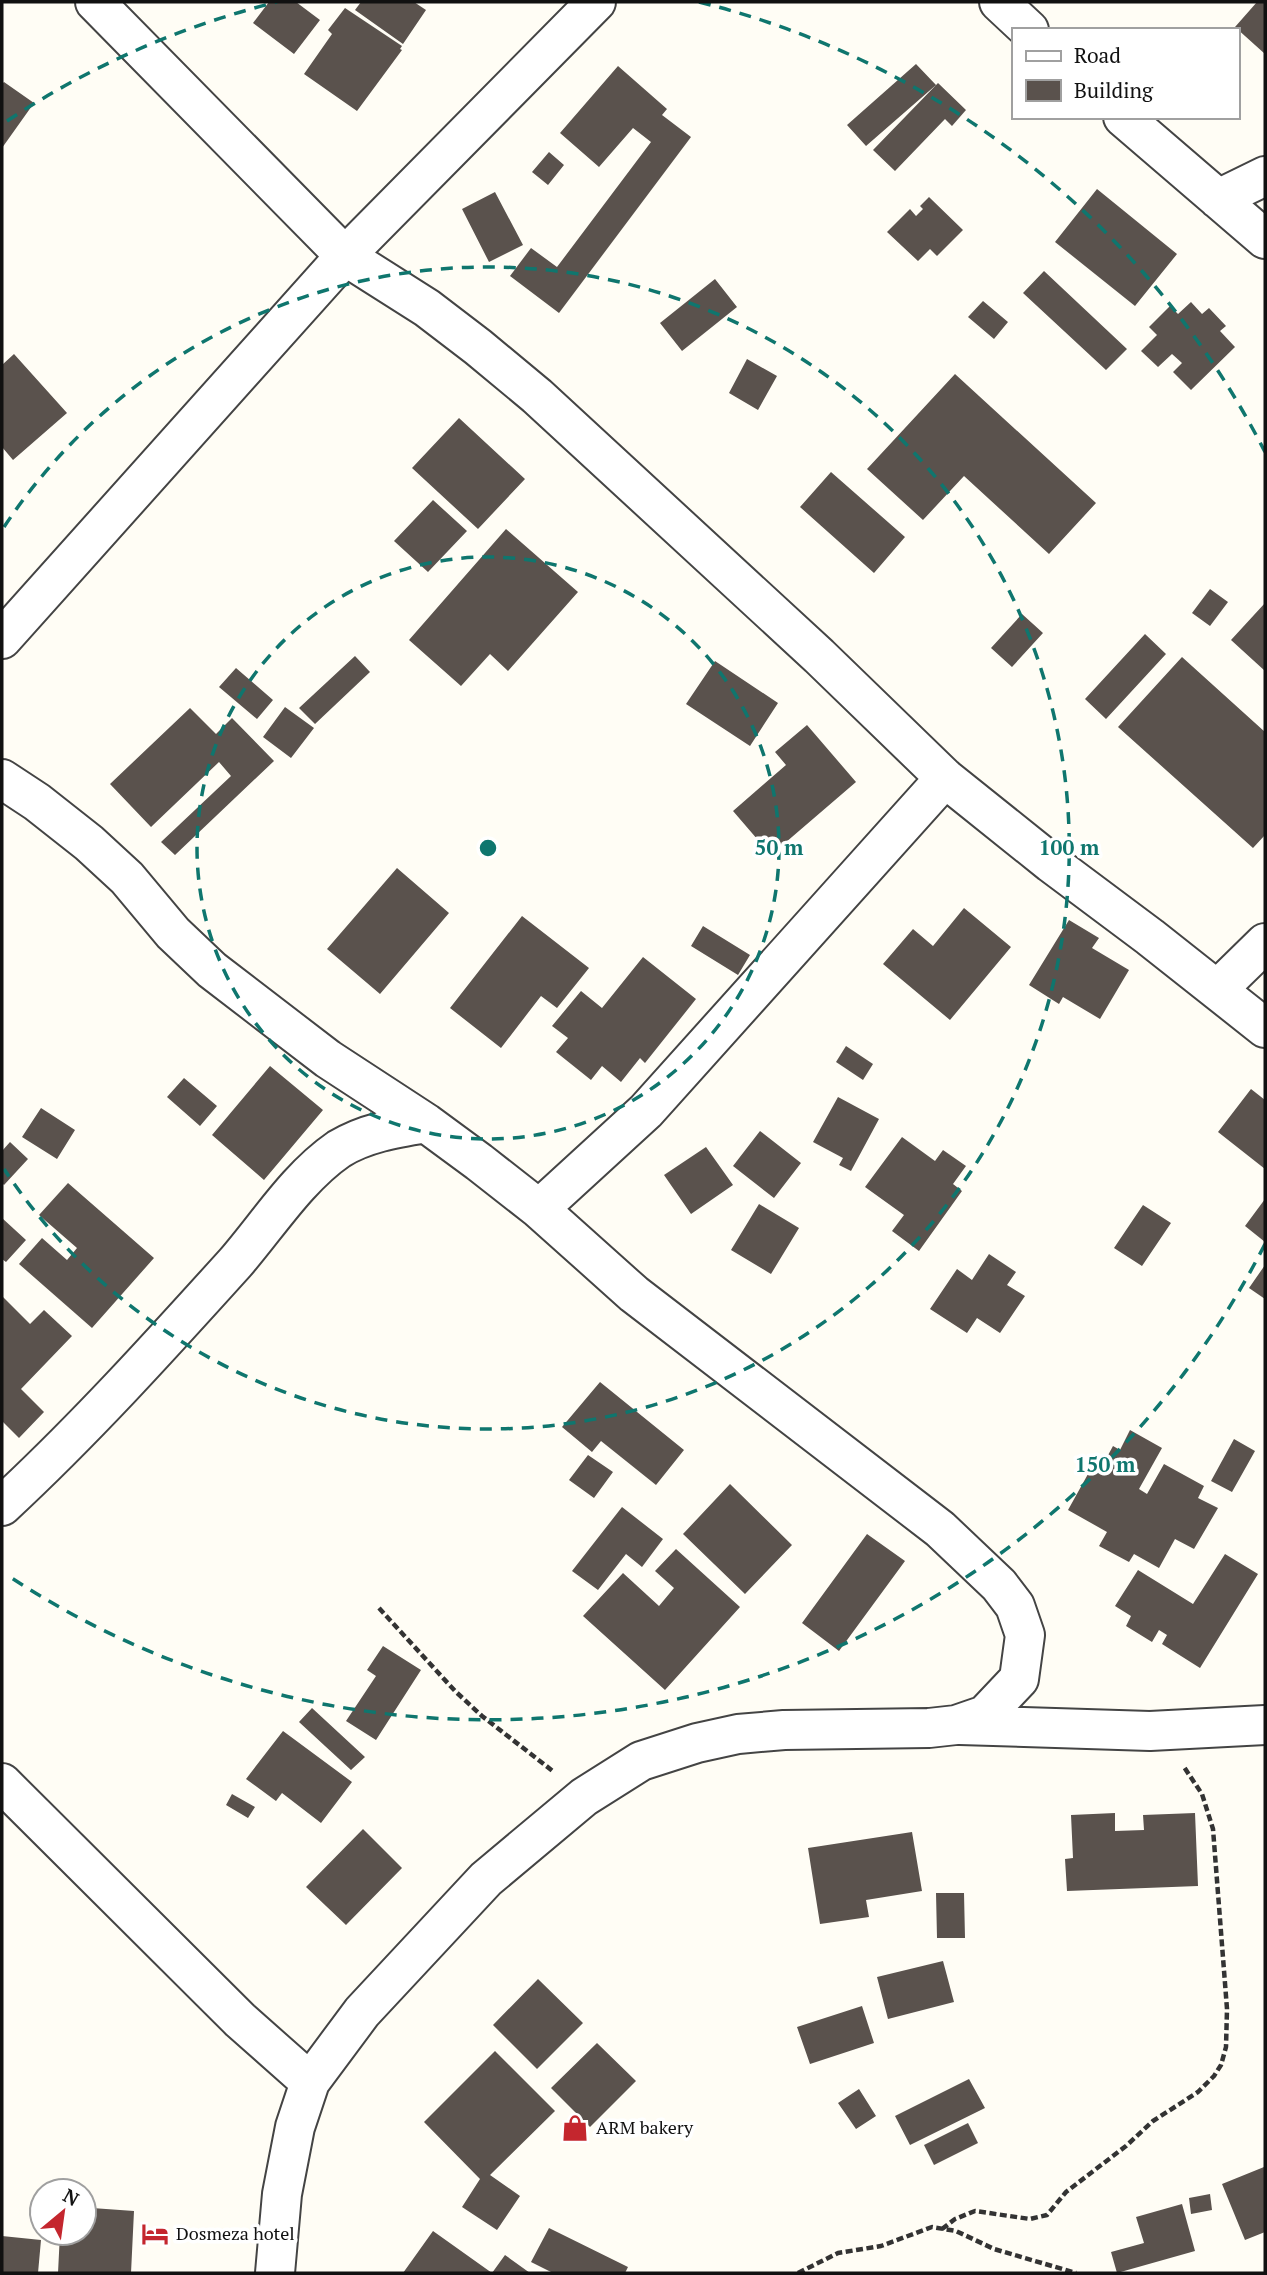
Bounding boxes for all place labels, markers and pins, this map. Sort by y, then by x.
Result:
centre of rings [476,836,500,860]
shop icon: ARM bakery [560,2113,590,2143]
place label: ARM bakery [596,2115,694,2139]
hotel icon: Dosmeza hotel [140,2219,170,2249]
place label: Dosmeza hotel [176,2221,295,2245]

